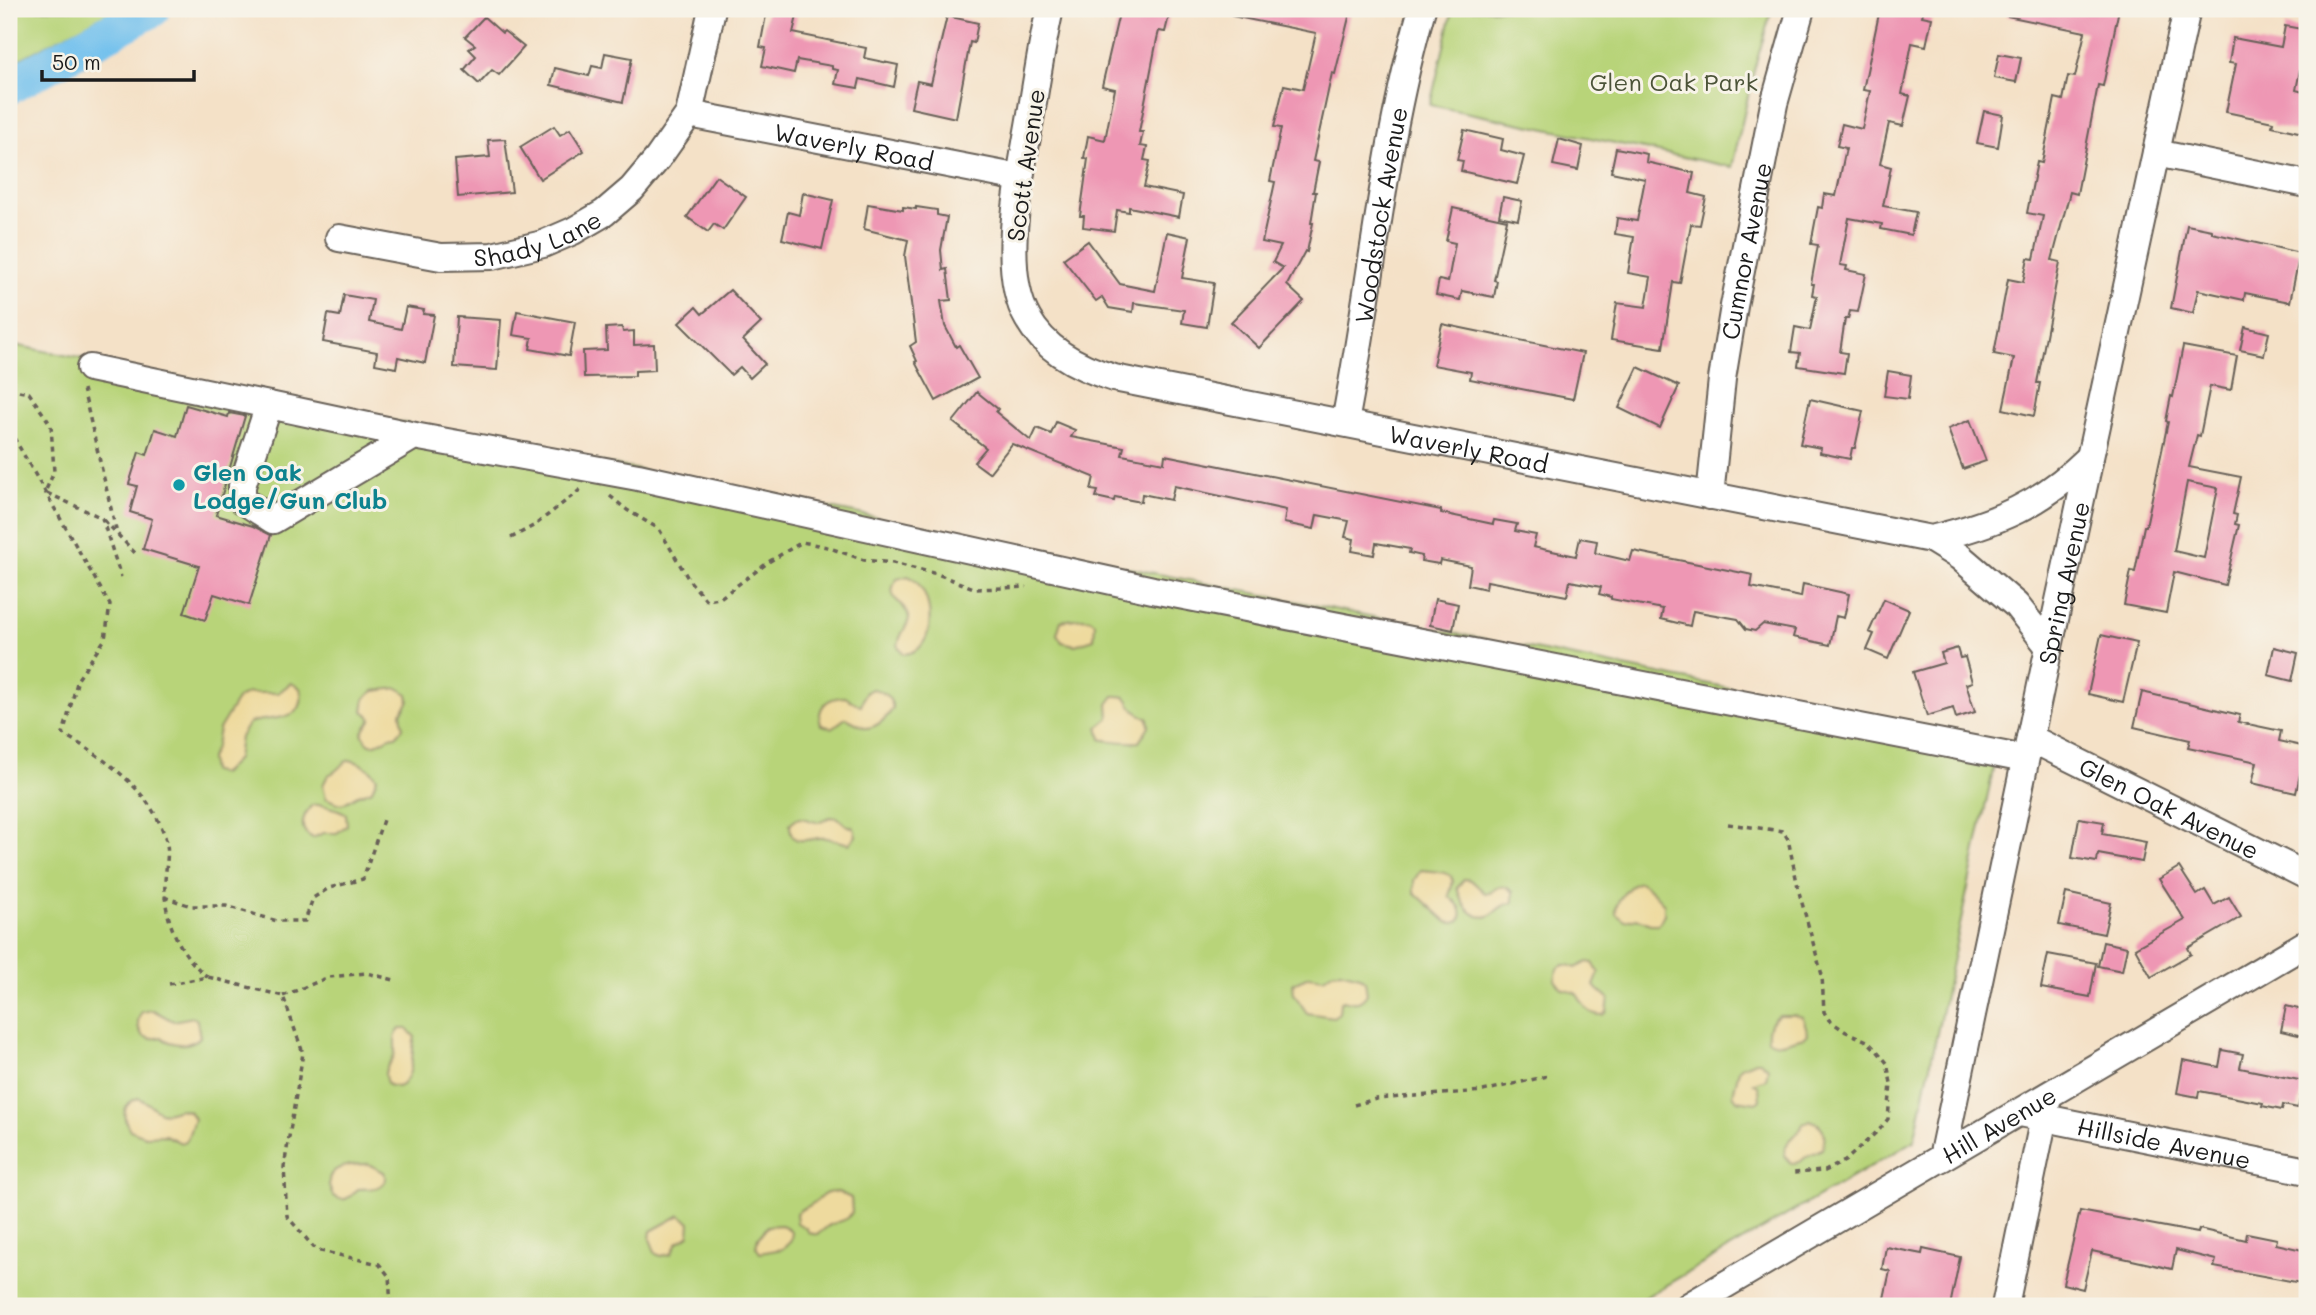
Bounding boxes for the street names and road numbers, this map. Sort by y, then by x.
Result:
street label: Scott Avenue [999,87,1051,243]
street label: Woodstock Avenue [1347,104,1413,325]
street label: Waverly Road [772,115,936,176]
street label: Cumnor Avenue [1713,159,1778,342]
street label: Shady Lane [473,203,607,272]
street label: Waverly Road [1387,417,1551,479]
street label: Spring Avenue [2030,498,2096,667]
street label: Glen Oak Avenue [2074,750,2265,865]
street label: Hill Avenue [1936,1079,2061,1170]
street label: Hillside Avenue [2075,1109,2254,1175]

